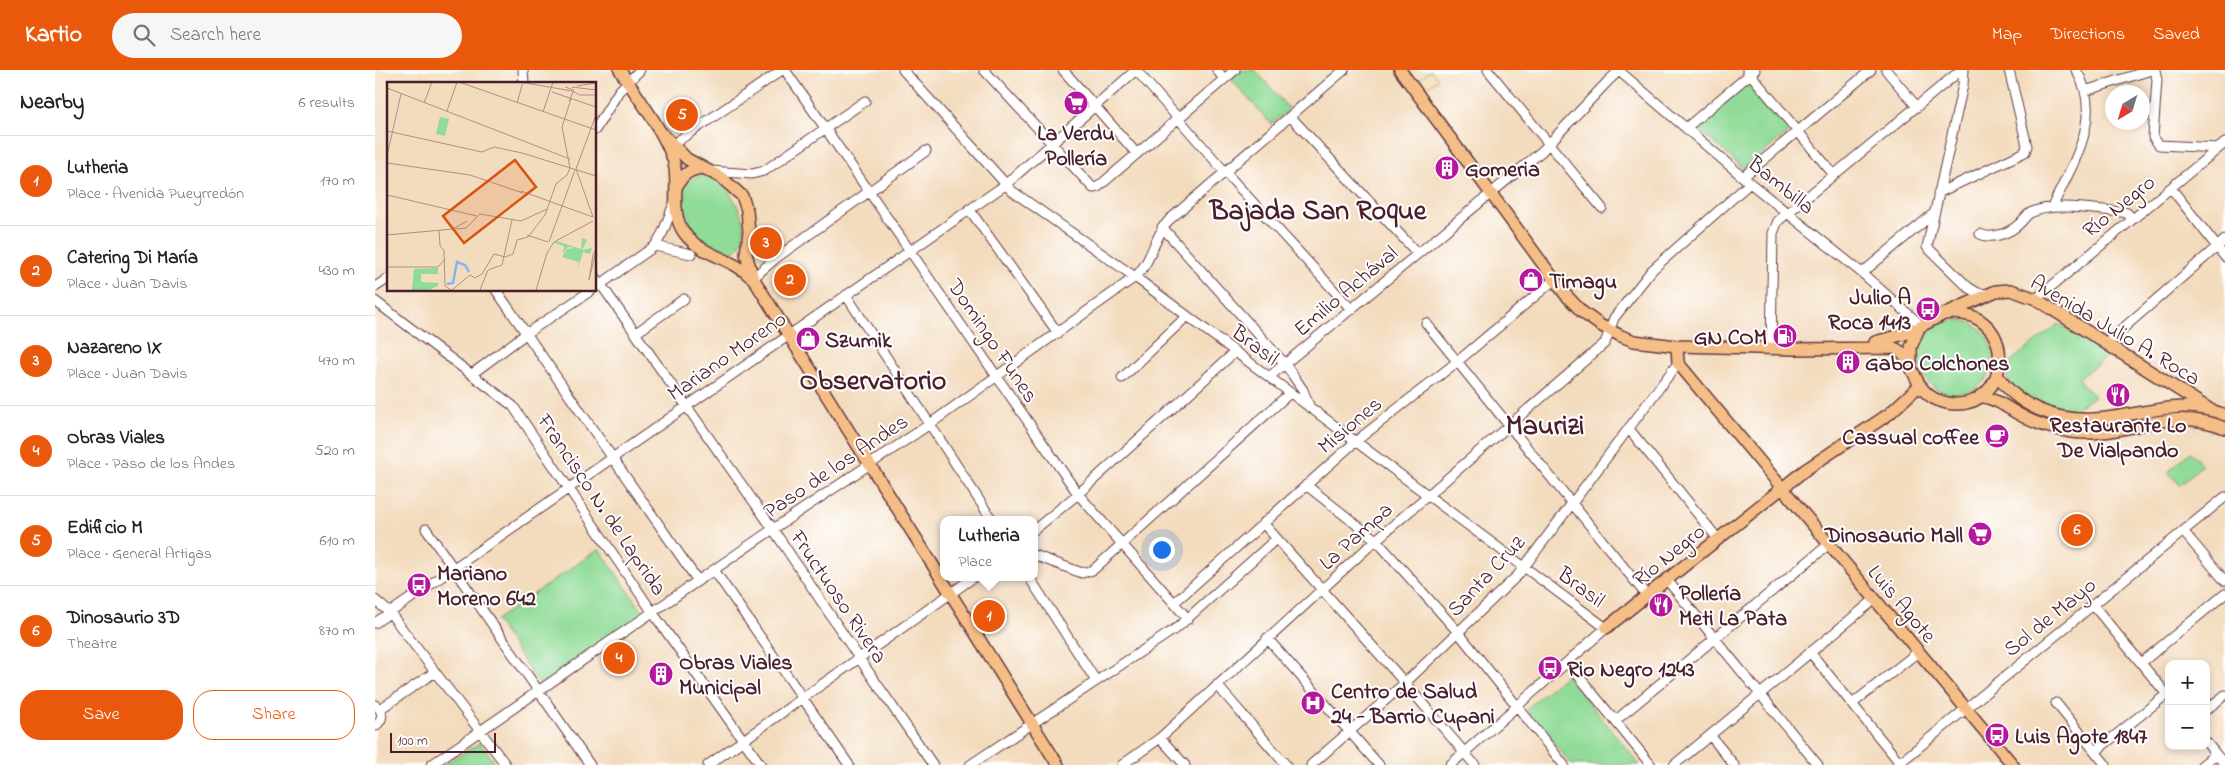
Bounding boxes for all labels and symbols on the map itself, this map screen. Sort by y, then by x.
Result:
inset map [387,82,596,291]
north arrow [2105,85,2150,130]
supermarket icon: La Verdu Pollería [1063,90,1089,116]
pin: 5 [666,96,698,134]
place label: La Verdu Pollería [1037,119,1115,176]
street label: Bambilla [1739,149,1821,224]
building icon: Gomeria [1434,155,1460,181]
place label: Gomeria [1465,155,1540,187]
street label: Río Negro [2076,168,2164,248]
district label: Bajada San Roque [1208,192,1428,233]
pin: 3 [750,224,782,262]
street label: Emilio Achával [1288,239,1406,346]
pin: 2 [774,261,806,299]
shop icon: Timagu [1518,267,1544,293]
place label: Timagu [1549,267,1617,300]
street label: Avenida Julio A. Roca [2023,268,2206,395]
street label: Domingo Funes [937,272,1045,411]
place label: Julio A Roca 1413 [1828,283,1911,340]
bus stop icon: Julio A Roca 1413 [1915,296,1941,322]
street label: Mariano Moreno [661,304,794,411]
street label: Brasil [1223,317,1285,375]
place label: GN COM [1694,323,1767,355]
fuel station icon: GN COM [1772,323,1798,349]
shop icon: Szumik [795,326,821,352]
place label: Szumik [825,326,893,358]
building icon: Gabo Colchones [1835,349,1861,375]
place label: Gabo Colchones [1865,349,2009,381]
district label: Observatorio [800,362,946,403]
restaurant icon: Restaurante Lo De Vialpando [2105,382,2131,408]
street label: Misiones [1312,390,1390,463]
street label: Paso de los Andes [758,407,916,528]
district label: Maurizi [1506,407,1584,448]
street label: Francisco N. de Laprida [527,408,673,603]
place label: Restaurante Lo De Vialpando [2050,411,2186,468]
place label: Cassual coffee [1842,423,1980,455]
cafe icon: Cassual coffee [1984,423,2010,449]
street label: La Pampa [1313,495,1401,579]
pin: 6 [2061,511,2093,549]
street label: Río Negro [1626,517,1714,597]
place label: Dinosaurio Mall [1824,521,1963,553]
supermarket icon: Dinosaurio Mall [1967,521,1993,547]
street label: Fructuoso Rivera [780,524,894,671]
street label: Santa Cruz [1441,528,1534,625]
your location [1149,537,1175,563]
place label: Mariano Moreno 642 [437,559,536,616]
street label: Brasil [1549,559,1611,617]
street label: Luis Agote [1858,559,1943,652]
street label: Sol de Mayo [1998,571,2105,667]
bus stop icon: Mariano Moreno 642 [406,572,432,598]
place label: Pollería Meti La Pata [1679,579,1787,636]
restaurant icon: Pollería Meti La Pata [1648,592,1674,618]
pin: 1 [973,597,1005,635]
pin: 4 [603,639,635,677]
place label: Obras Viales Municipal [679,648,793,705]
bus stop icon: Rio Negro 1243 [1537,655,1563,681]
place label: Rio Negro 1243 [1567,655,1695,688]
building icon: Obras Viales Municipal [648,661,674,687]
place label: Centro de Salud 24 - Barrio Cupani [1330,677,1495,734]
hospital icon: Centro de Salud 24 - Barrio Cupani [1300,690,1326,716]
bus stop icon: Luis Agote 1847 [1984,722,2010,748]
place label: Luis Agote 1847 [2015,722,2148,755]
scale bar [390,730,496,753]

